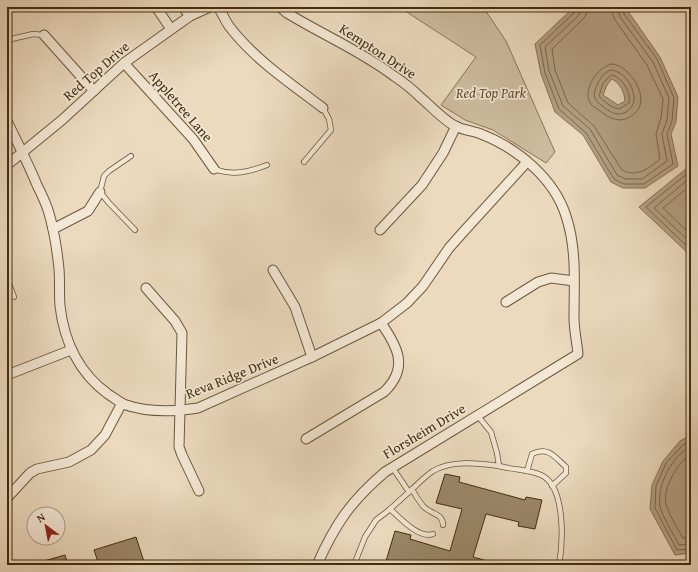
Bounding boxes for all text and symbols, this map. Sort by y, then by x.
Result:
street label: Kempton Drive [336,19,421,84]
street label: Red Top Drive [59,36,134,105]
street label: Appletree Lane [144,66,218,146]
park label: Red Top Park [455,83,527,103]
street label: Reva Ridge Drive [183,348,282,404]
street label: Florsheim Drive [379,398,470,464]
north arrow [26,506,66,546]
text: N [33,508,49,526]

